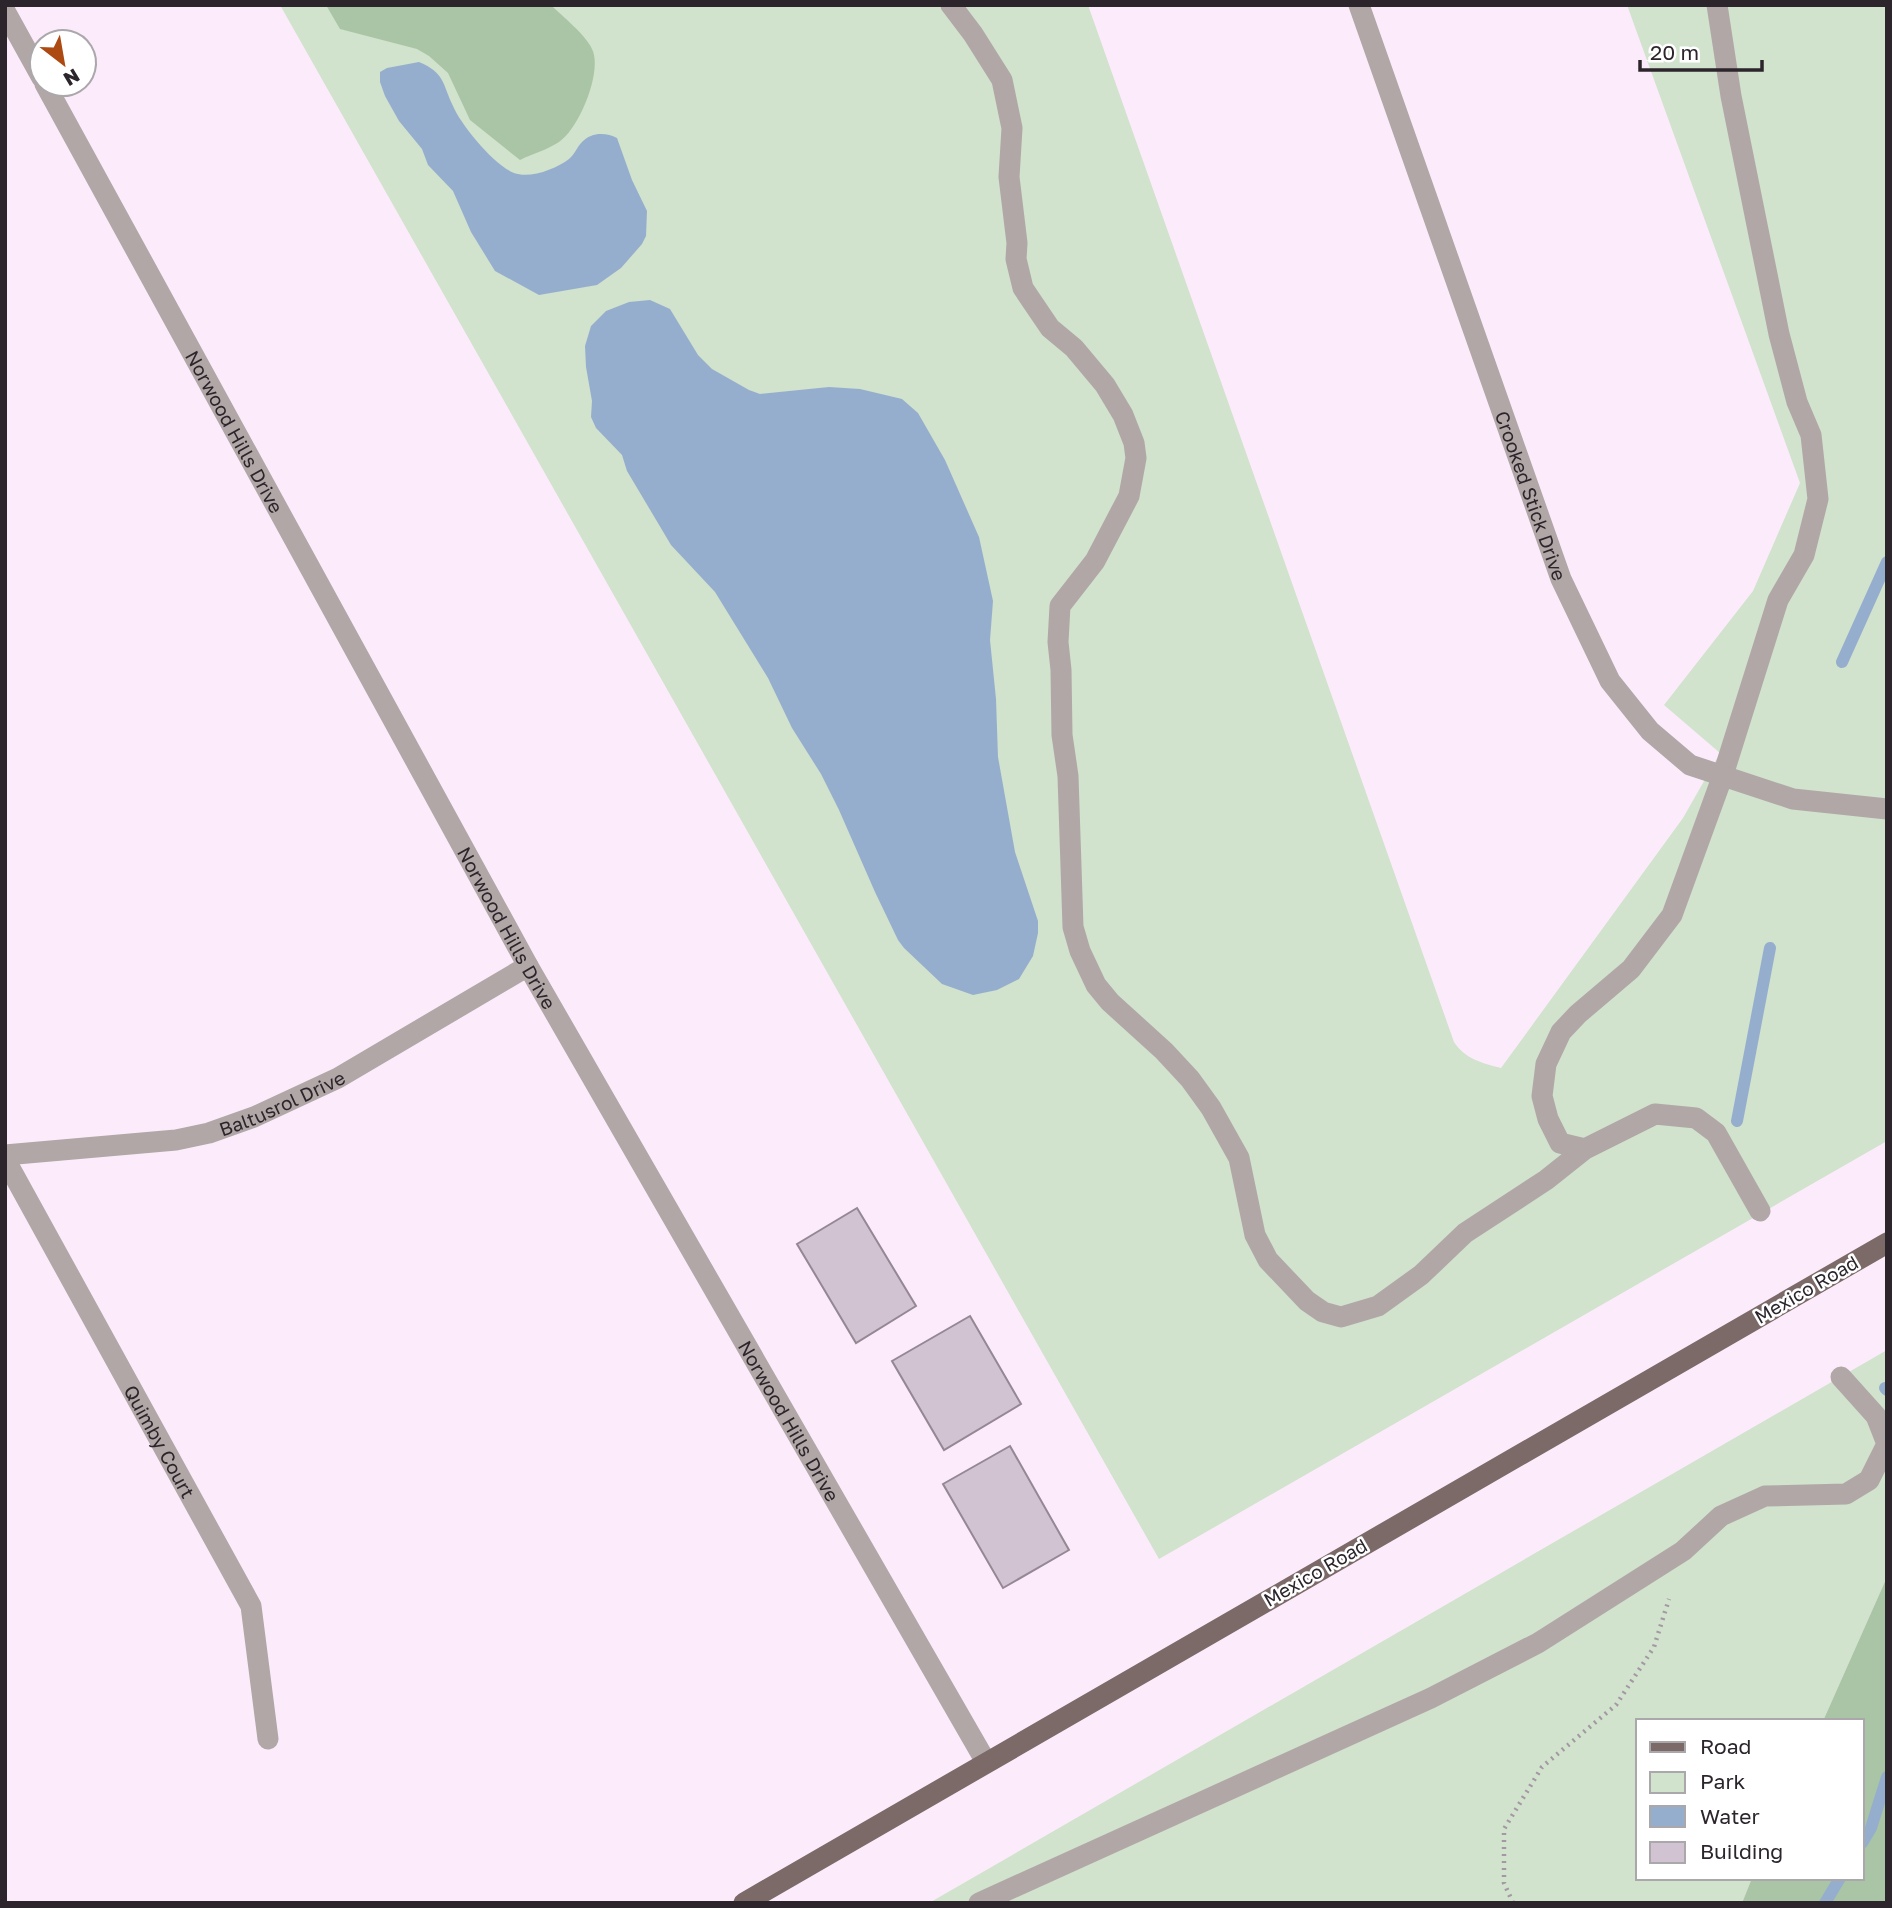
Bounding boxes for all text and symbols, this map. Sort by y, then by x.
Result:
north arrow [28,28,98,98]
scale bar [1640,28,1762,72]
text: 20 m [1650,39,1699,65]
text: N [60,64,84,92]
street label: Norwood Hills Drive [181,346,289,517]
street label: Crooked Stick Drive [1491,408,1572,583]
street label: Norwood Hills Drive [453,843,562,1013]
street label: Baltusrol Drive [216,1065,349,1140]
street label: Mexico Road [1750,1250,1862,1328]
street label: Norwood Hills Drive [734,1336,845,1505]
street label: Quimby Court [120,1381,201,1502]
street label: Mexico Road [1259,1533,1371,1611]
legend [1636,1719,1864,1880]
text: Road [1700,1733,1751,1759]
text: Park [1700,1768,1746,1794]
text: Water [1700,1803,1760,1829]
text: Building [1700,1838,1783,1864]

